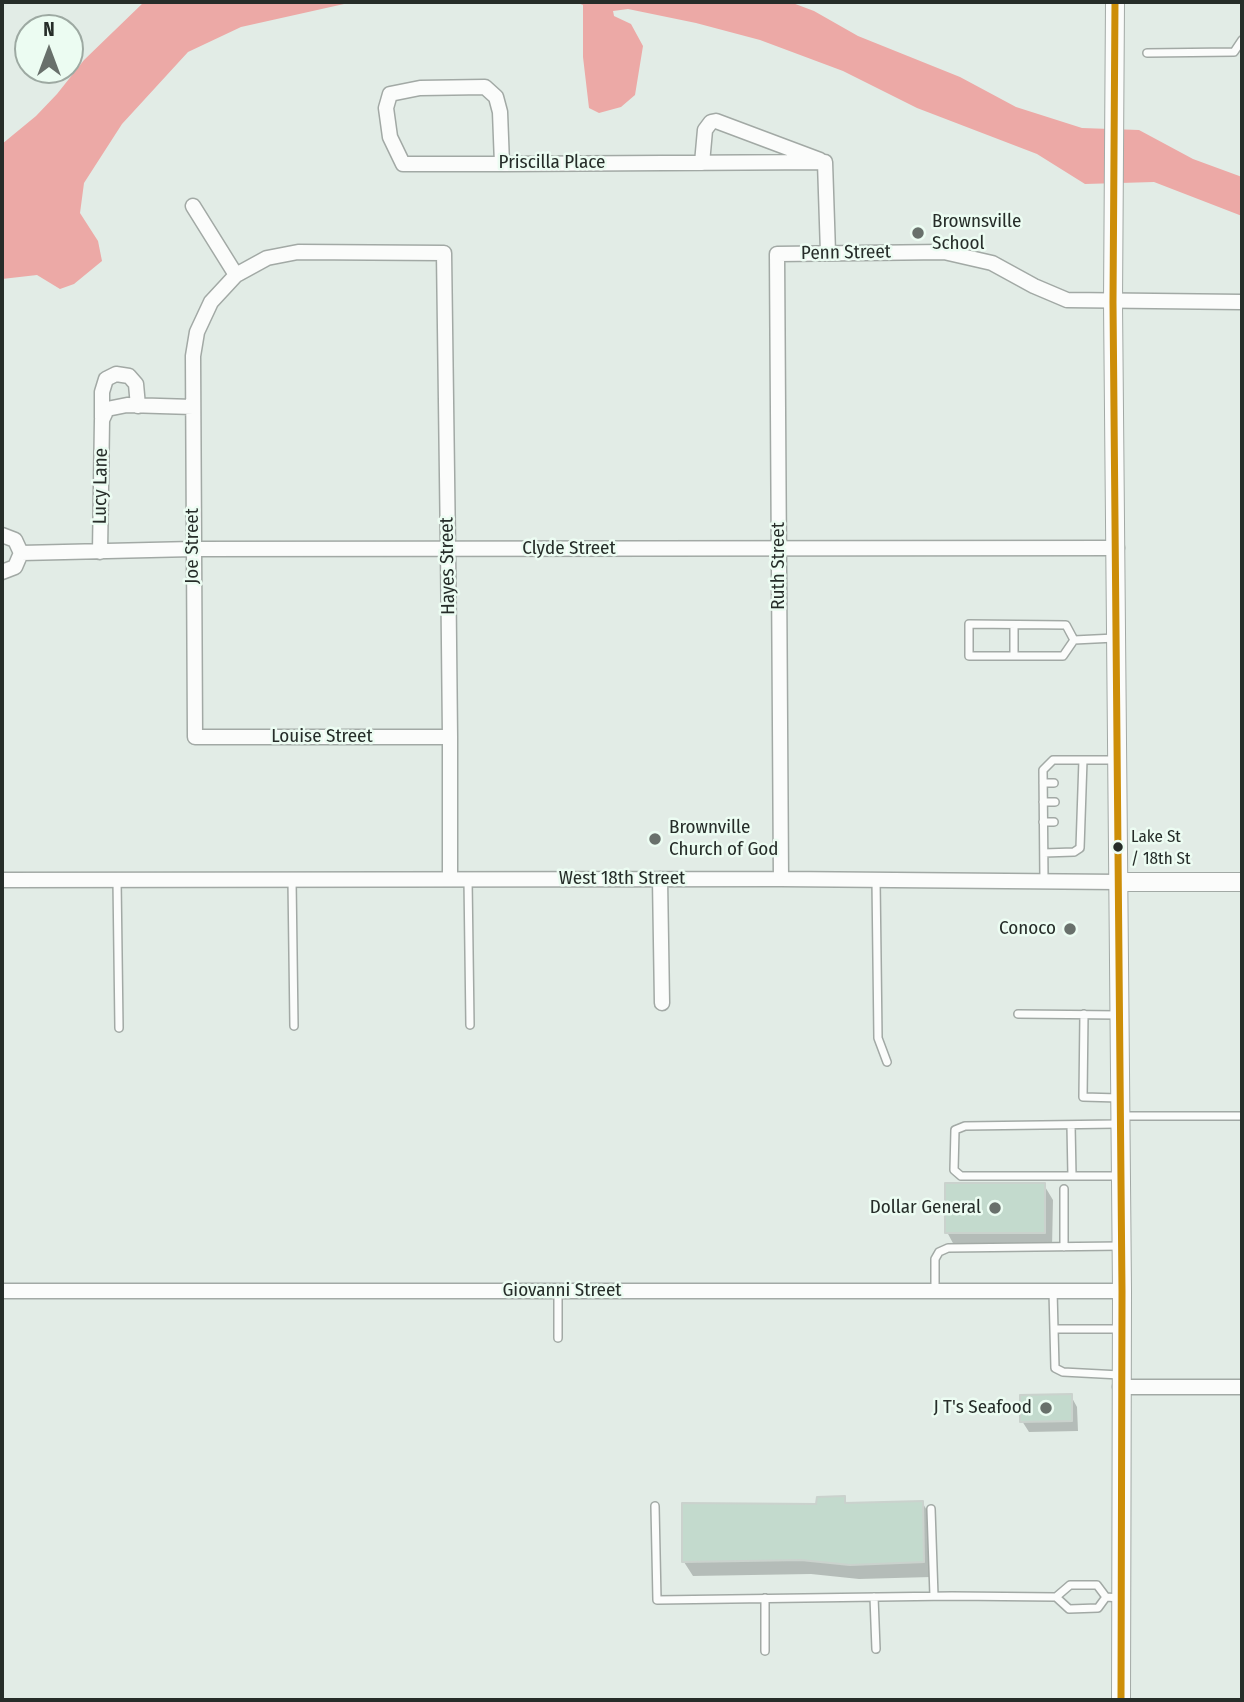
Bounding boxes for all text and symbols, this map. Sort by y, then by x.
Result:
north arrow [14,14,84,84]
text: N [43,18,55,41]
street label: Priscilla Place [499,152,605,174]
place label: Brownsville School [932,211,1021,255]
marker: Brownsville School [910,225,926,241]
street label: Penn Street [801,241,891,265]
street label: Lucy Lane [89,448,113,524]
street label: Joe Street [182,508,204,584]
street label: Hayes Street [436,517,460,615]
street label: Ruth Street [768,522,790,610]
street label: Clyde Street [522,538,616,560]
street label: Louise Street [271,726,373,748]
place label: Brownville Church of God [669,817,778,861]
place label: Lake St / 18th St [1131,827,1191,867]
marker: Brownville Church of God [647,831,663,847]
marker: Lake St / 18th St [1111,840,1125,854]
street label: West 18th Street [559,868,685,890]
place label: Conoco [999,918,1056,940]
marker: Conoco [1062,921,1078,937]
place label: Dollar General [870,1197,981,1219]
marker: Dollar General [987,1200,1003,1216]
street label: Giovanni Street [502,1280,622,1302]
place label: J T's Seafood [933,1397,1032,1419]
marker: J T's Seafood [1038,1400,1054,1416]

